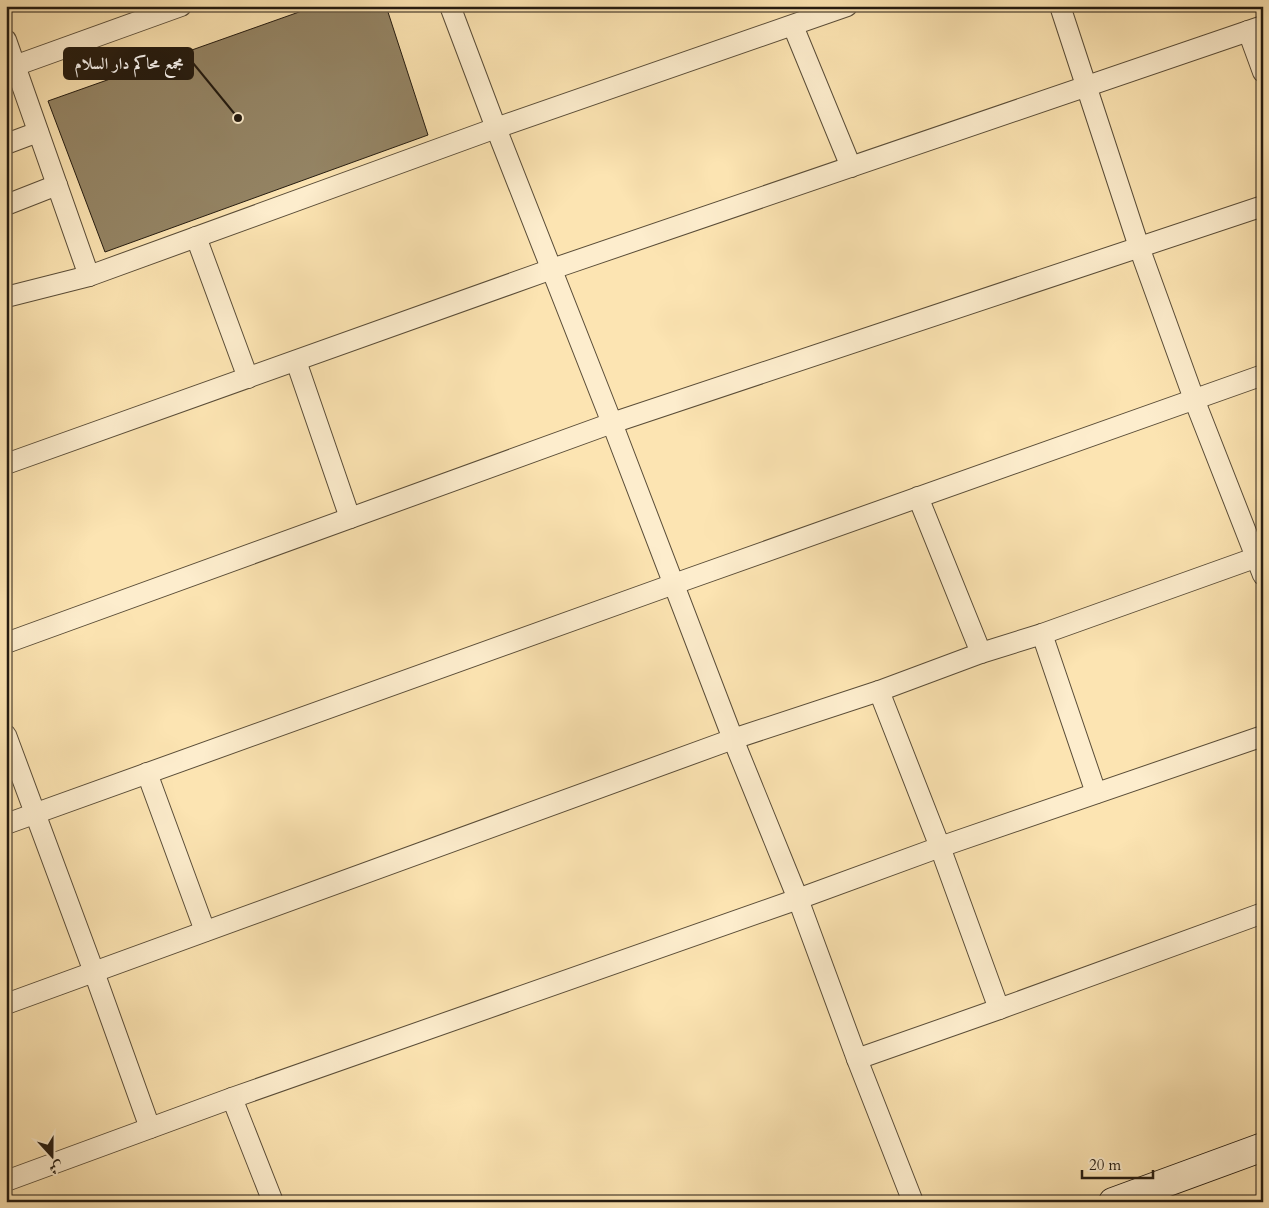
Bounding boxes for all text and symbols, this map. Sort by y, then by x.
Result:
callout: مجمع محاكم دار السلام [64,48,193,79]
text: مجمع محاكم دار السلام [74,53,184,79]
north arrow [28,1130,78,1180]
scale bar [1082,1148,1153,1180]
text: 20 m [1089,1155,1121,1175]
text: ش [46,1156,66,1179]

